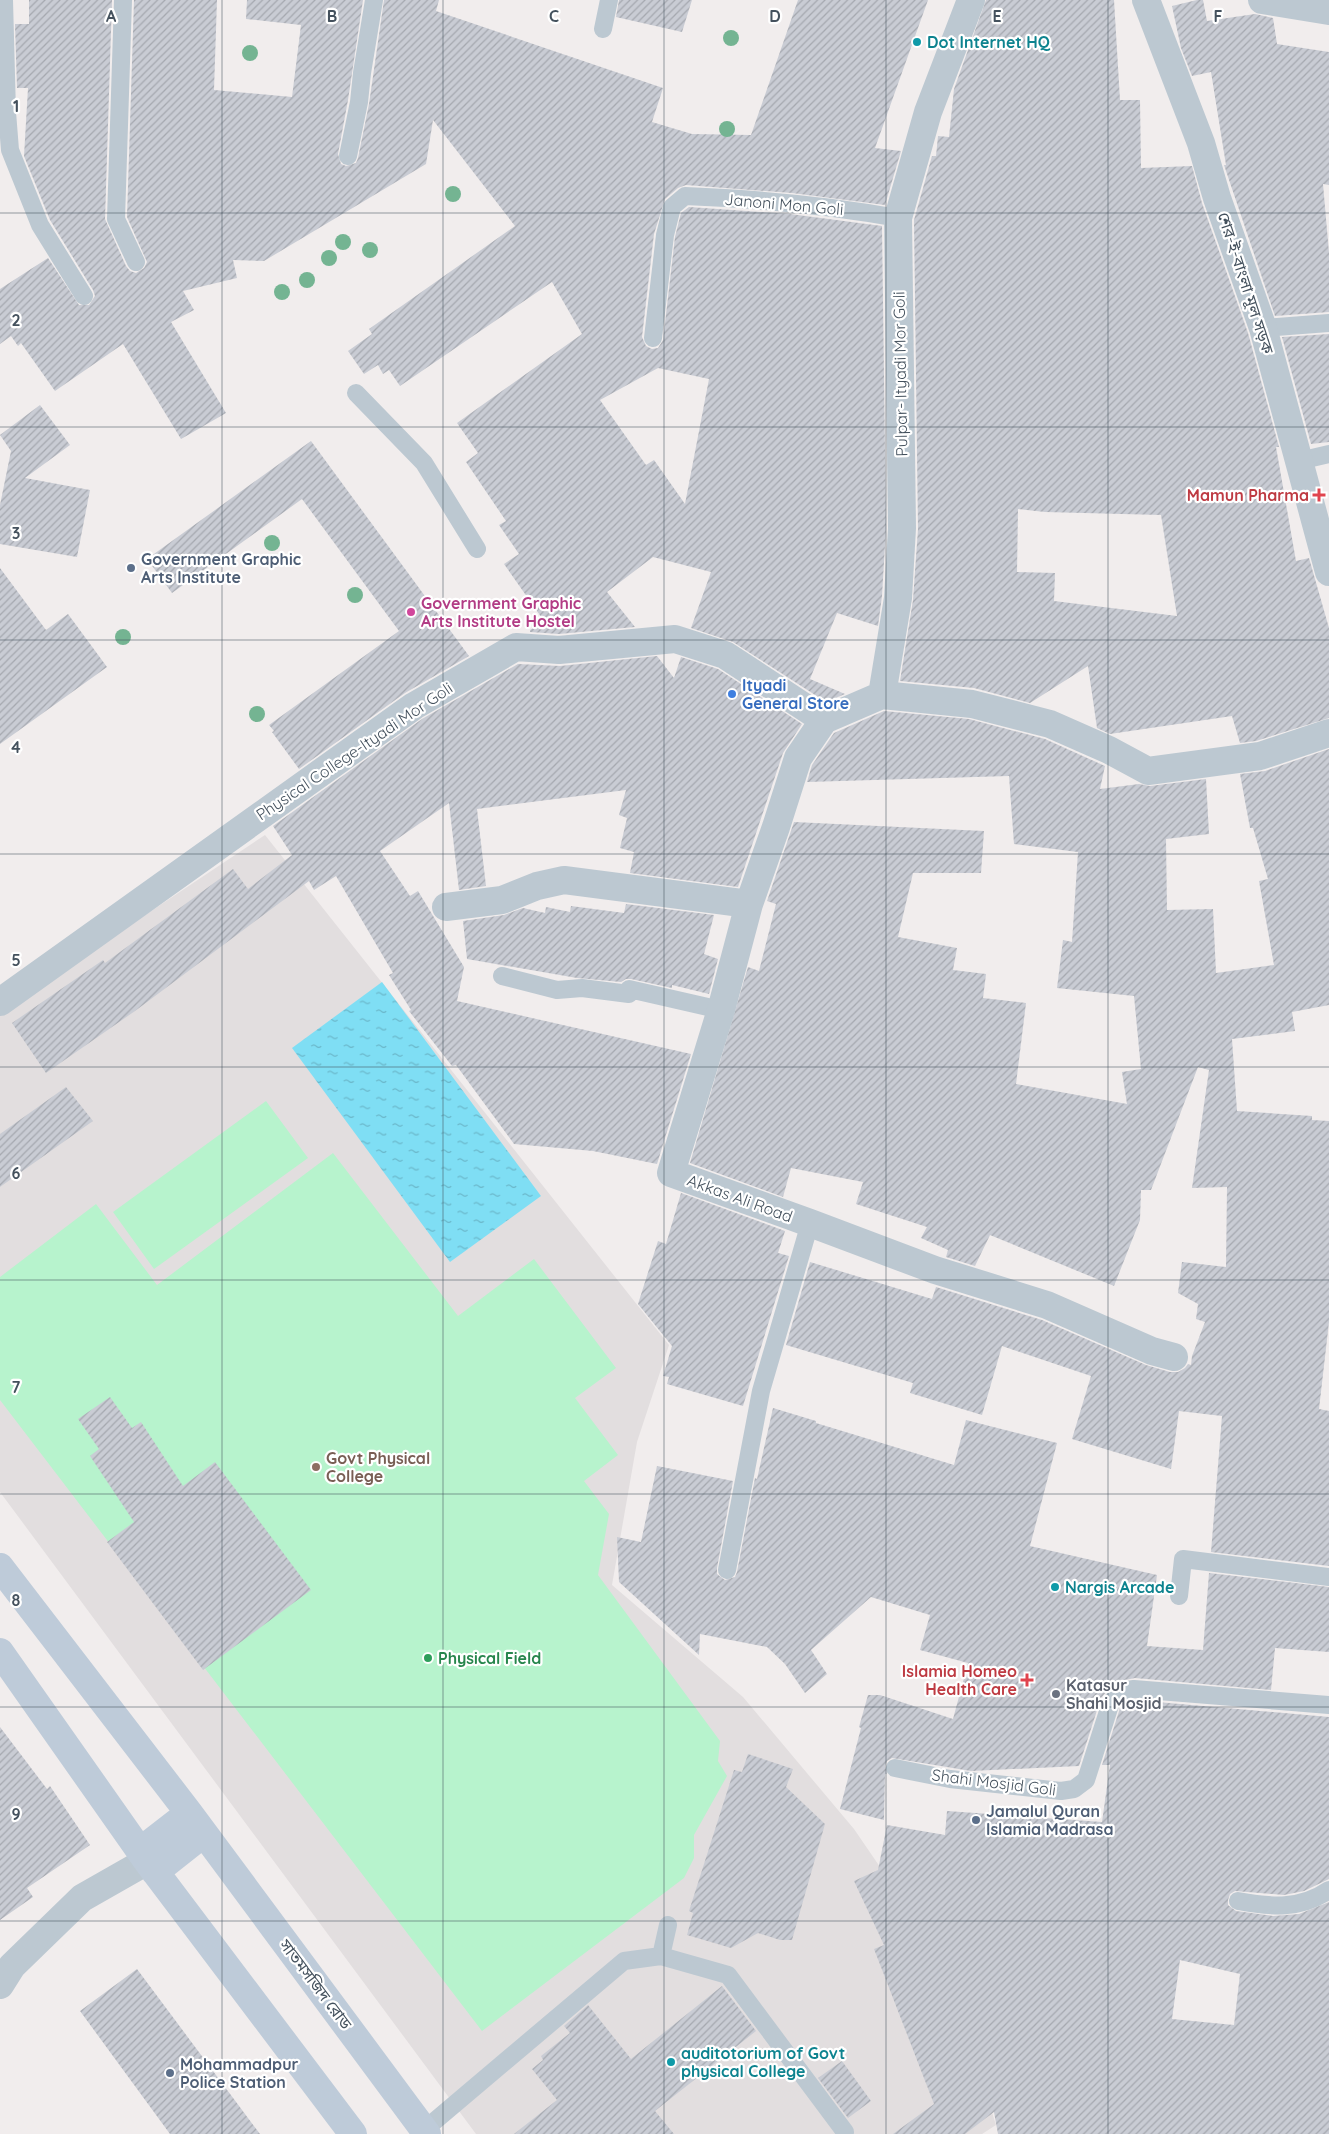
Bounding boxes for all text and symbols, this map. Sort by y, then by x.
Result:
text: A [106,6,117,26]
text: B [327,6,337,26]
text: C [549,6,559,26]
text: D [769,6,781,26]
text: E [992,6,1002,26]
text: F [1214,6,1223,26]
place label: Dot Internet HQ [927,32,1051,52]
marker: Dot Internet HQ [911,36,923,48]
text: 1 [13,96,19,116]
street label: Janoni Mon Goli [724,189,844,219]
street label: শের-ই-বাংলা মূল সড়ক [1214,210,1279,357]
street label: Pulpar- Ityadi Mor Goli [889,291,911,457]
text: 2 [11,310,21,330]
place label: Mamun Pharma [1187,485,1309,505]
marker: Mamun Pharma [1313,489,1325,501]
text: 3 [12,523,20,543]
place label: Government Graphic Arts Institute [141,549,301,587]
marker: Government Graphic Arts Institute [125,562,137,574]
place label: Government Graphic Arts Institute Hostel [421,593,581,631]
marker: Government Graphic Arts Institute Hostel [405,606,417,618]
place label: Ityadi General Store [742,675,849,713]
street label: Physical College-Ityadi Mor Goli [252,678,456,824]
marker: Ityadi General Store [726,688,738,700]
text: 4 [11,737,21,757]
text: 5 [11,950,21,970]
text: 6 [12,1163,21,1183]
street label: Akkas Ali Road [685,1170,795,1226]
text: 7 [12,1377,21,1397]
place label: Govt Physical College [326,1448,430,1486]
marker: Govt Physical College [310,1461,322,1473]
place label: Nargis Arcade [1065,1577,1174,1597]
marker: Nargis Arcade [1049,1581,1061,1593]
text: 8 [12,1590,21,1610]
place label: Physical Field [438,1648,541,1668]
marker: Physical Field [422,1652,434,1664]
place label: Islamia Homeo Health Care [902,1661,1017,1699]
marker: Islamia Homeo Health Care [1021,1674,1033,1686]
place label: Katasur Shahi Mosjid [1066,1675,1162,1713]
marker: Katasur Shahi Mosjid [1050,1688,1062,1700]
street label: Shahi Mosjid Goli [931,1764,1057,1800]
place label: Jamalul Quran Islamia Madrasa [986,1801,1113,1839]
text: 9 [11,1804,21,1824]
marker: Jamalul Quran Islamia Madrasa [970,1814,982,1826]
street label: সাতমসজিদ রোড [275,1934,357,2033]
place label: auditotorium of Govt physical College [681,2043,845,2081]
place label: Mohammadpur Police Station [180,2054,299,2092]
marker: auditotorium of Govt physical College [665,2056,677,2068]
marker: Mohammadpur Police Station [164,2067,176,2079]

